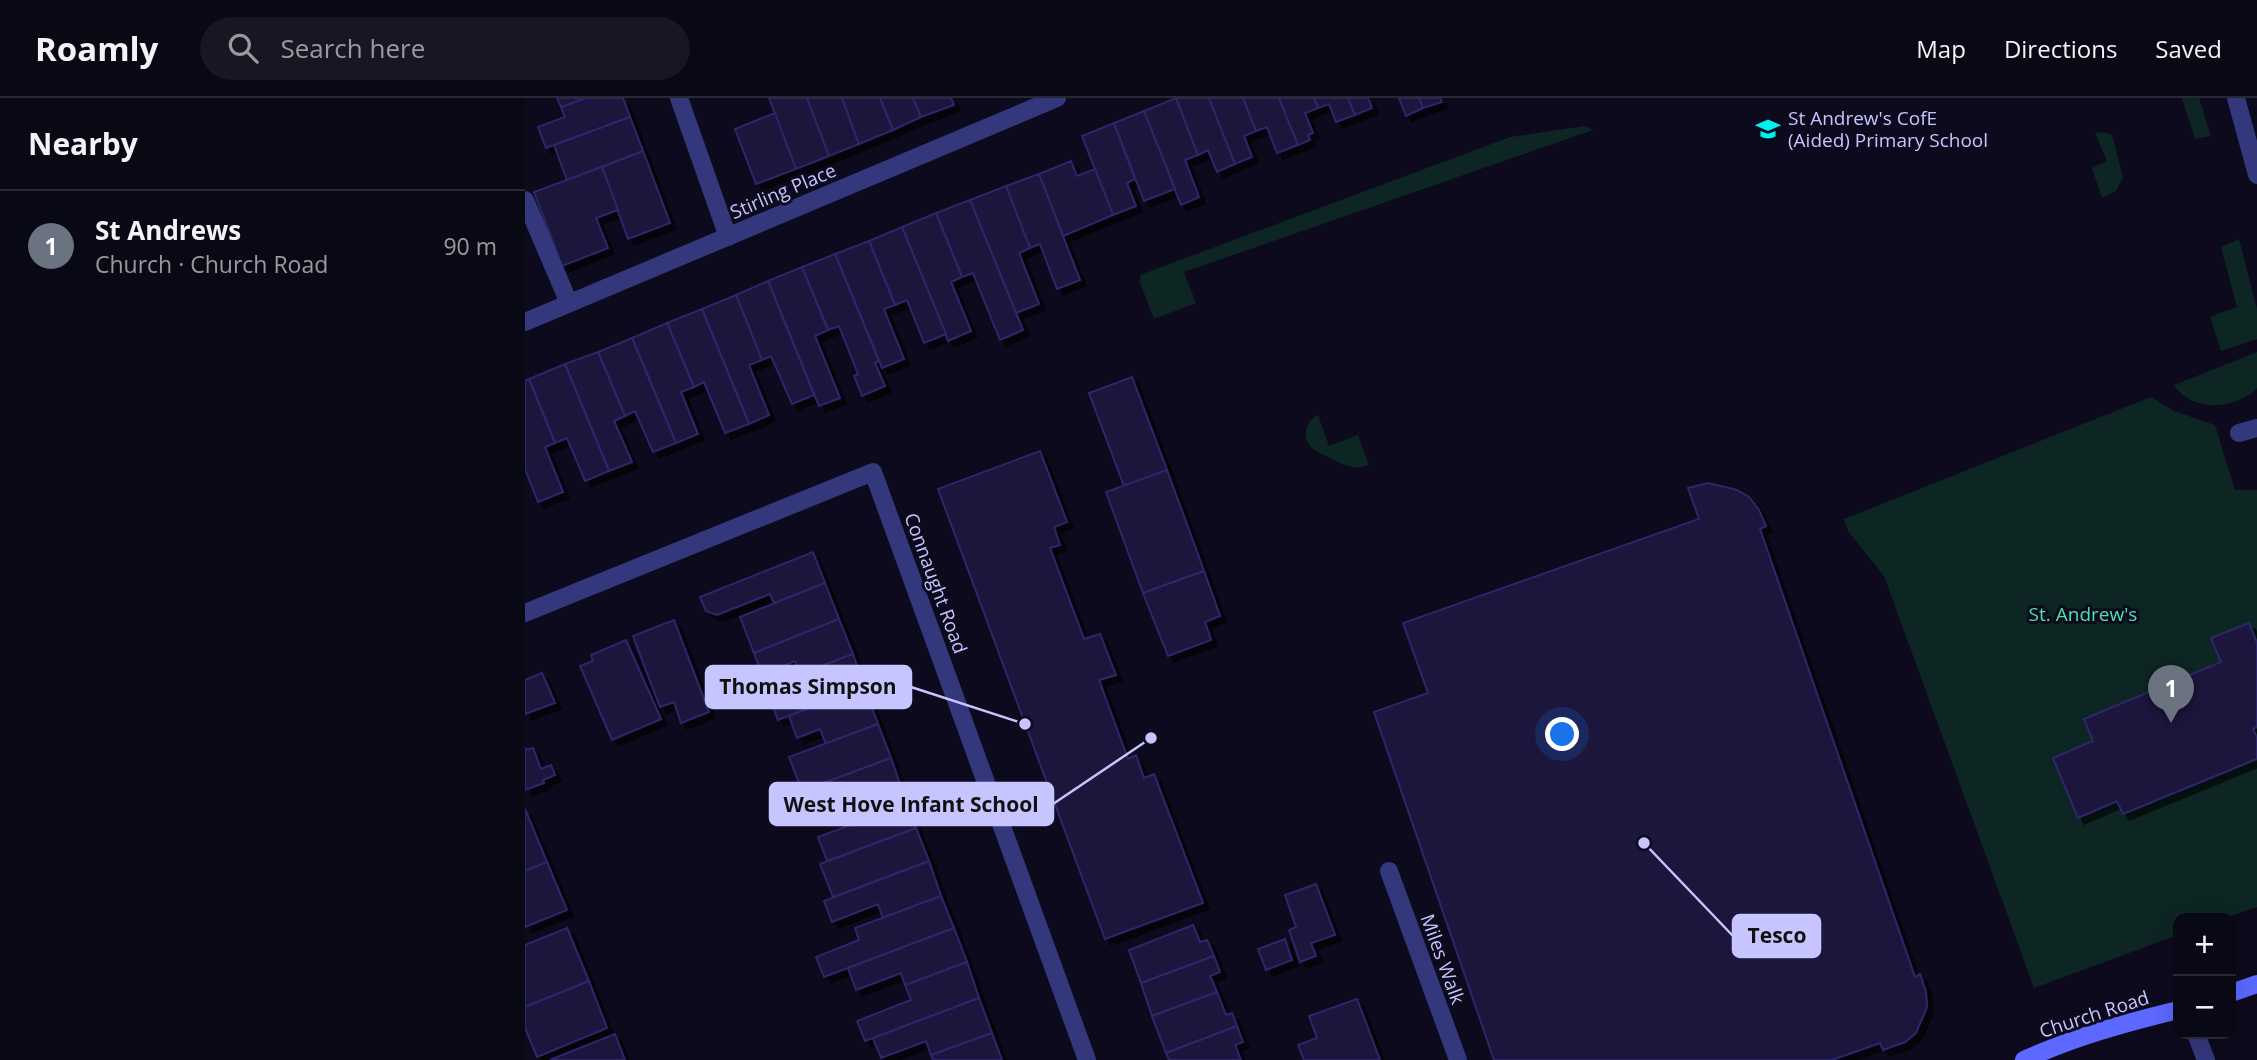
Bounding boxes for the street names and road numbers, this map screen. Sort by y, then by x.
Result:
street label: Stirling Place [726,157,840,225]
street label: Connaught Road [898,509,974,657]
street label: Miles Walk [1415,910,1471,1008]
street label: Church Road [2036,984,2152,1044]

